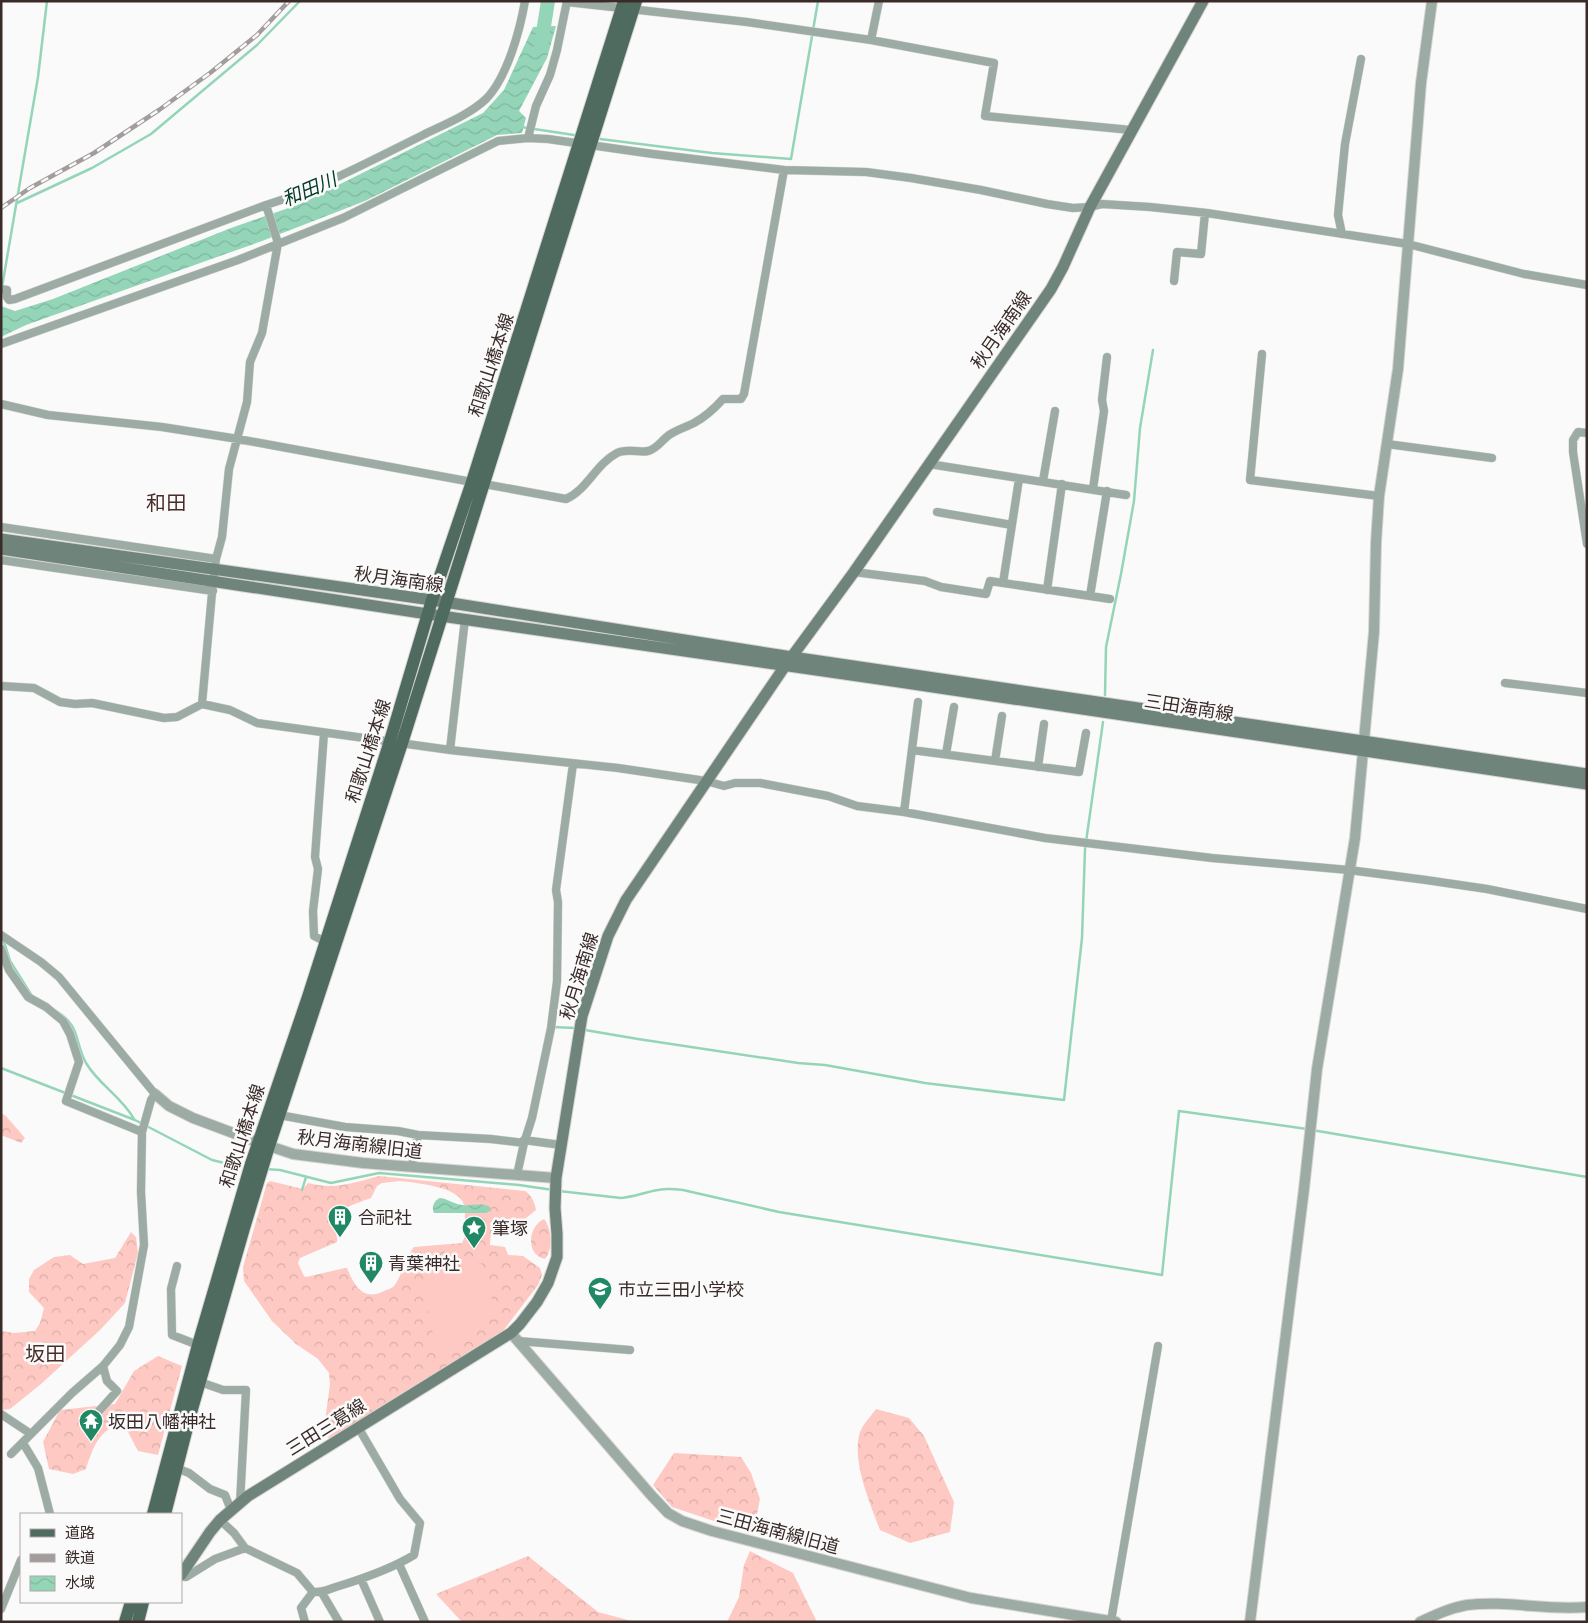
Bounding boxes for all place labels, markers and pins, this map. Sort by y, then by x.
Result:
building icon: 合祀社 [327,1204,353,1238]
place label: 合祀社 [358,1207,412,1228]
place icon: 筆塚 [461,1215,487,1249]
place label: 筆塚 [492,1218,528,1239]
building icon: 青葉神社 [358,1250,384,1284]
place label: 青葉神社 [388,1253,460,1274]
school or university icon: 市立三田小学校 [587,1276,613,1310]
place label: 市立三田小学校 [618,1279,744,1300]
temple icon: 坂田八幡神社 [78,1408,104,1442]
place label: 坂田八幡神社 [108,1411,216,1432]

